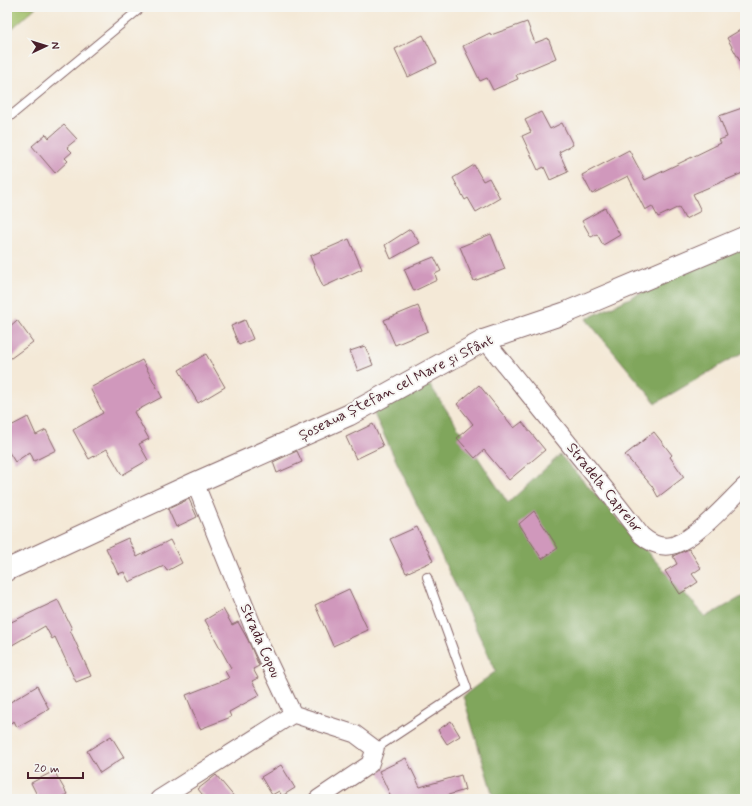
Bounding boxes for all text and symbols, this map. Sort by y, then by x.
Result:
north arrow [26,26,66,66]
text: N [48,41,62,50]
street label: Șoseaua Ștefan cel Mare și Sfânt [295,330,497,446]
street label: Stradela Caprelor [561,439,647,537]
street label: Strada Copou [235,601,285,681]
scale bar [28,754,83,780]
text: 20 m [34,761,60,777]

